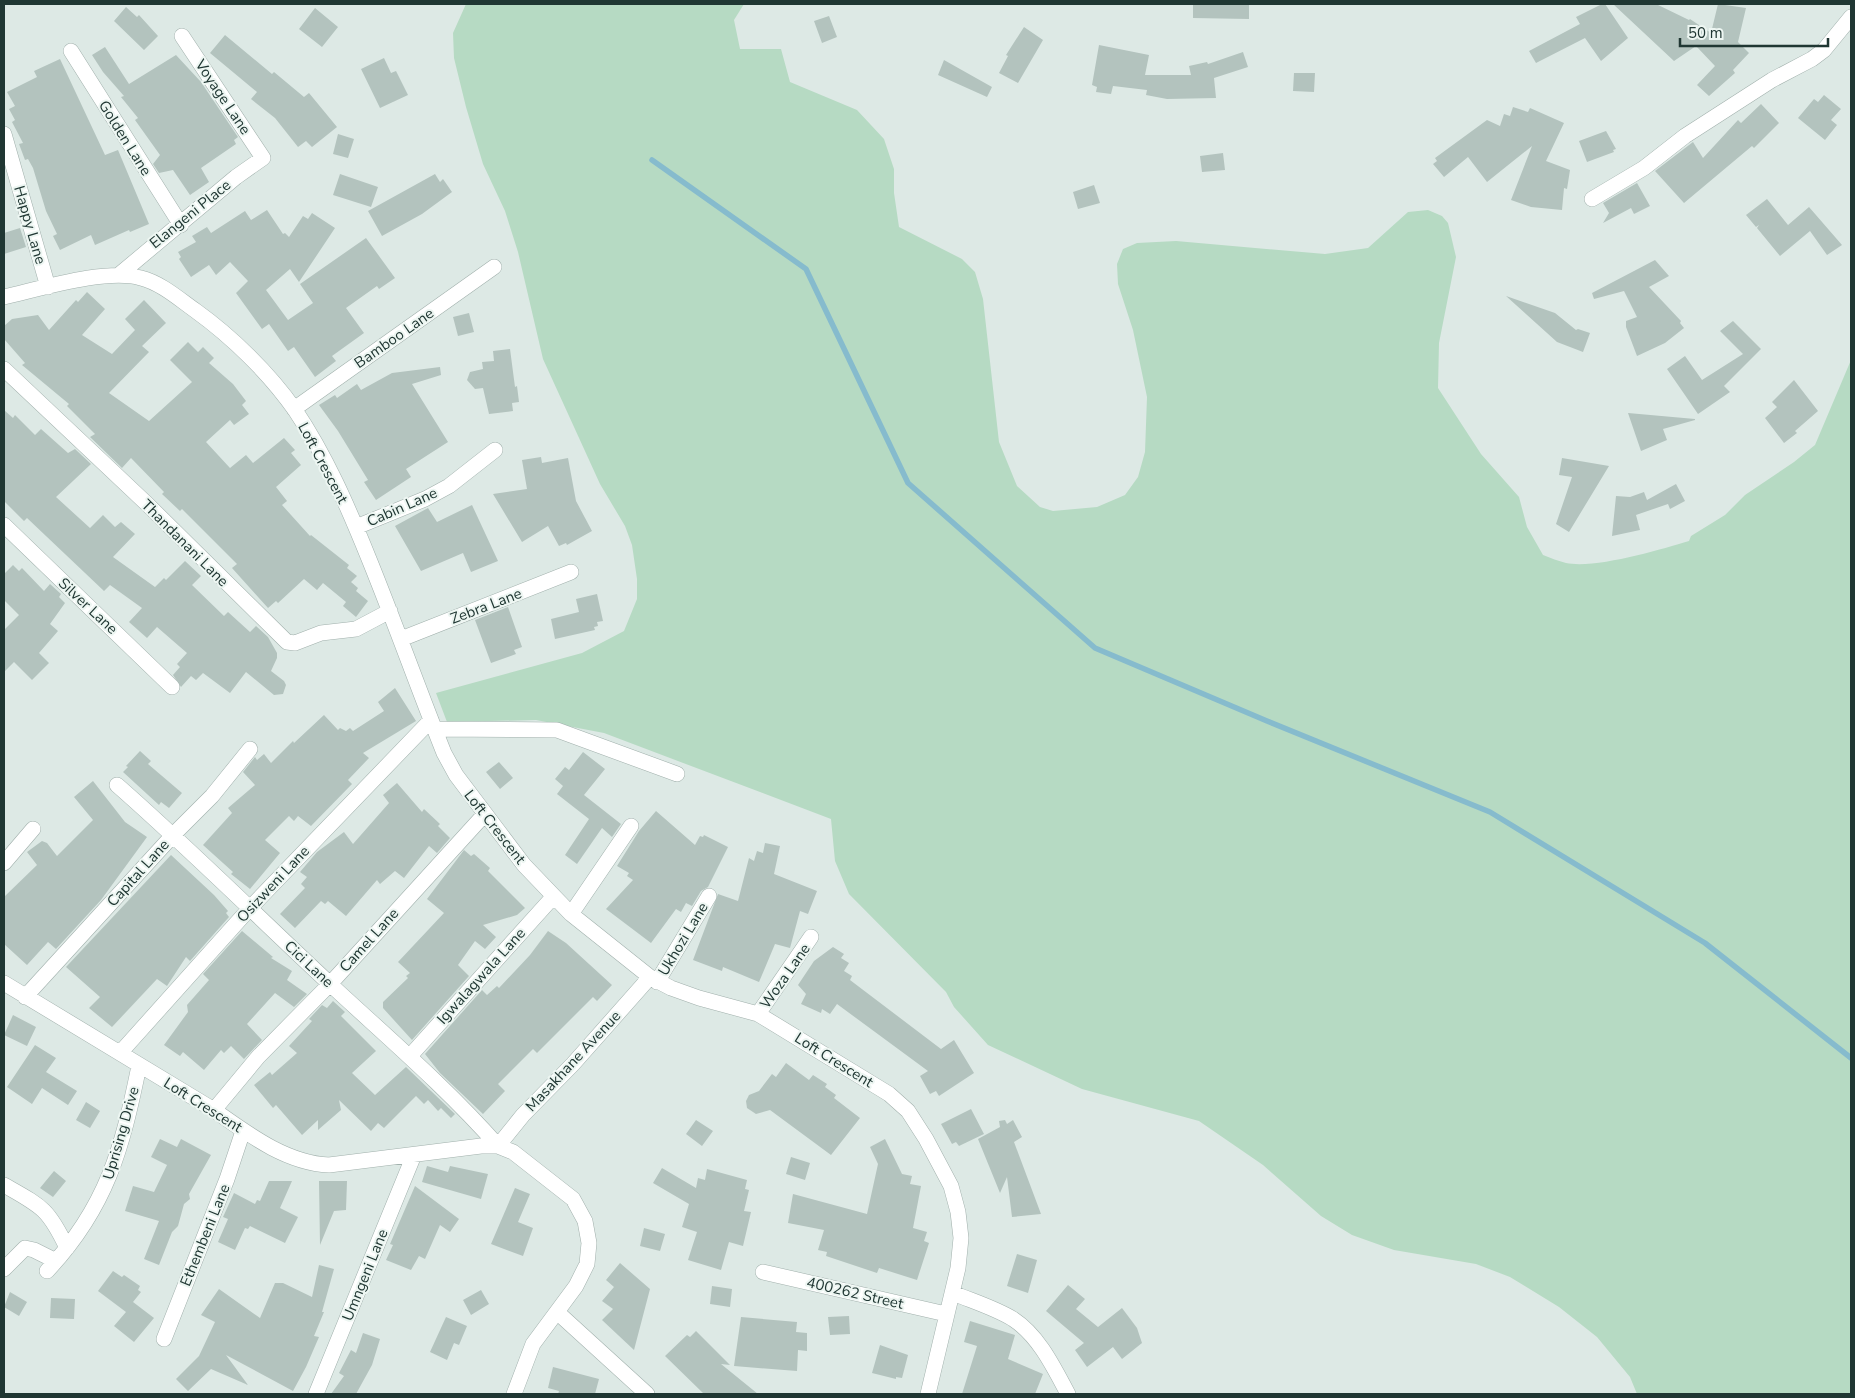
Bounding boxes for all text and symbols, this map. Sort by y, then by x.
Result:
scale bar [1680,15,1828,47]
text: 50 m [1688,23,1723,43]
street label: Voyage Lane [190,55,255,138]
street label: Golden Lane [94,97,156,179]
street label: Elangeni Place [145,175,235,253]
street label: Happy Lane [9,183,51,267]
street label: Bamboo Lane [350,303,438,373]
street label: Loft Crescent [293,419,353,508]
street label: Cabin Lane [364,483,440,531]
street label: Thandanani Lane [137,495,233,591]
street label: Silver Lane [54,573,122,639]
street label: Zebra Lane [447,583,525,629]
street label: Loft Crescent [460,786,531,869]
street label: Capital Lane [102,835,174,911]
street label: Osizweni Lane [232,841,314,927]
street label: Ukhozi Lane [653,899,713,979]
street label: Camel Lane [335,904,403,976]
street label: Igwalagwala Lane [432,923,530,1029]
street label: Cici Lane [280,936,338,992]
street label: Woza Lane [755,939,815,1013]
street label: Masakhane Avenue [521,1006,625,1116]
street label: Loft Crescent [791,1028,878,1093]
street label: Loft Crescent [160,1073,247,1138]
street label: Uprising Drive [98,1084,144,1182]
street label: Ethembeni Lane [175,1181,235,1289]
street label: Umngeni Lane [337,1226,393,1324]
street label: 400262 Street [805,1272,906,1314]

